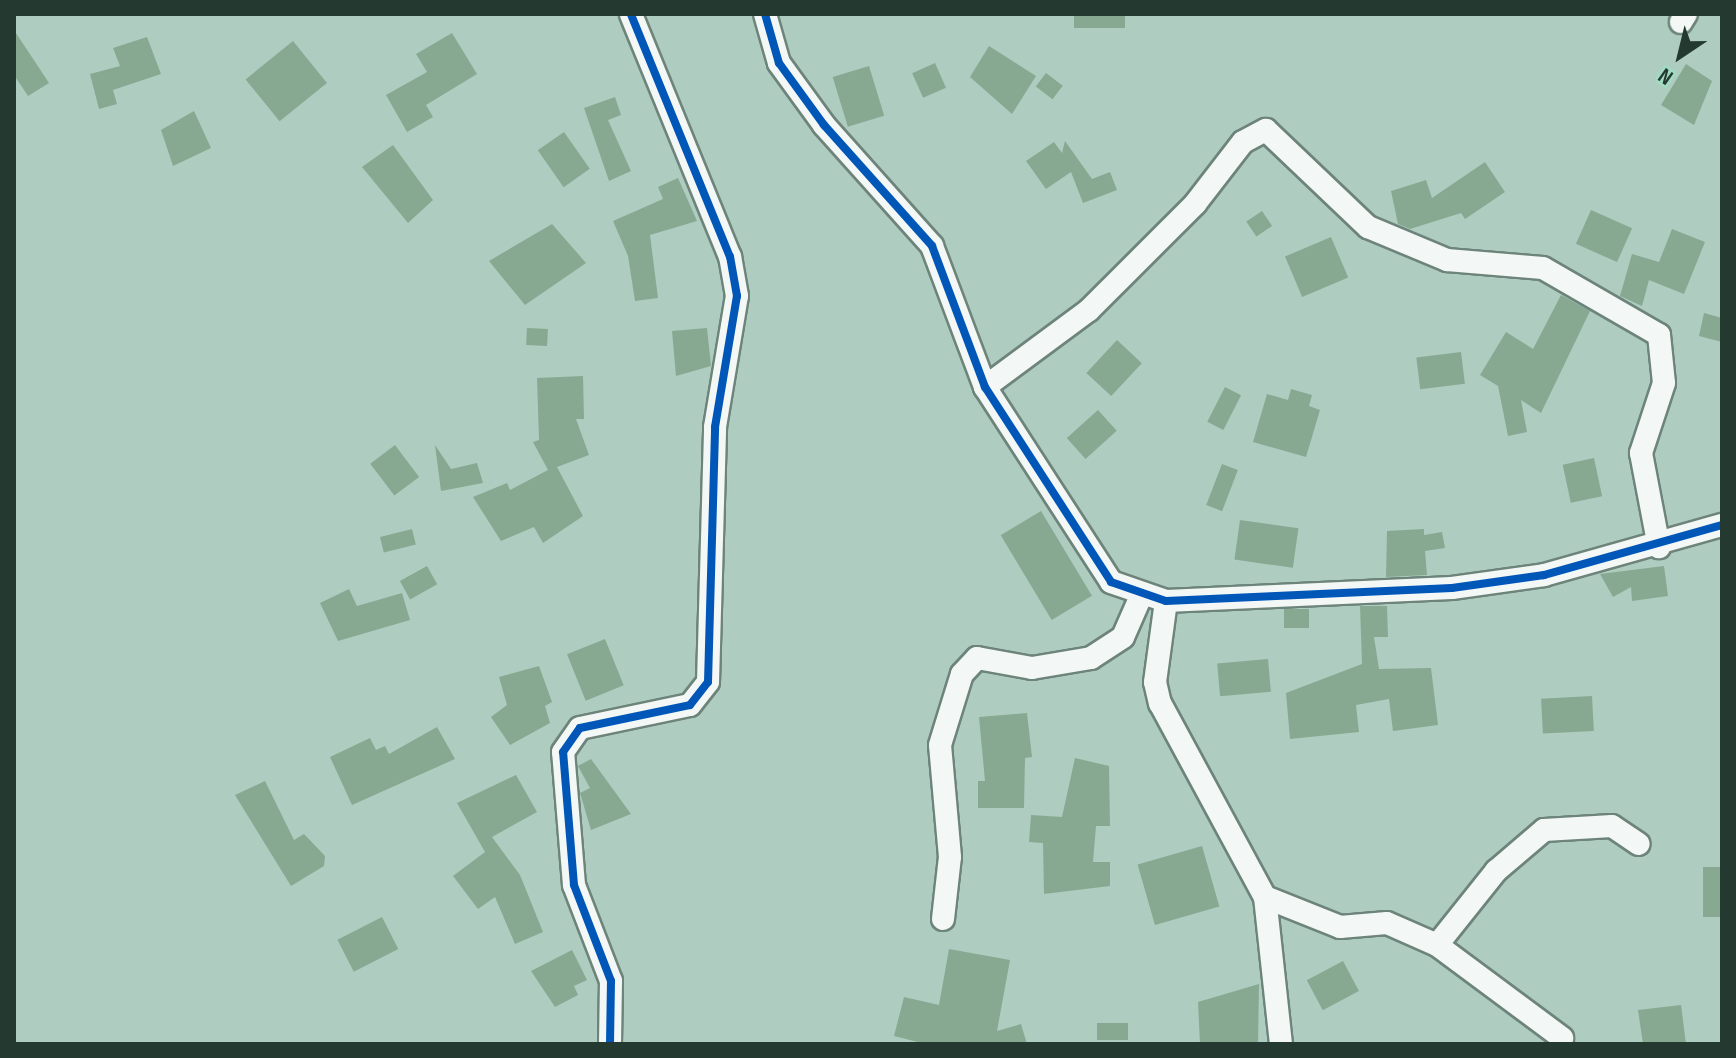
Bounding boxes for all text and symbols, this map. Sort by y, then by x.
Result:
north arrow [1640,16,1720,96]
text: N [1653,62,1679,90]

